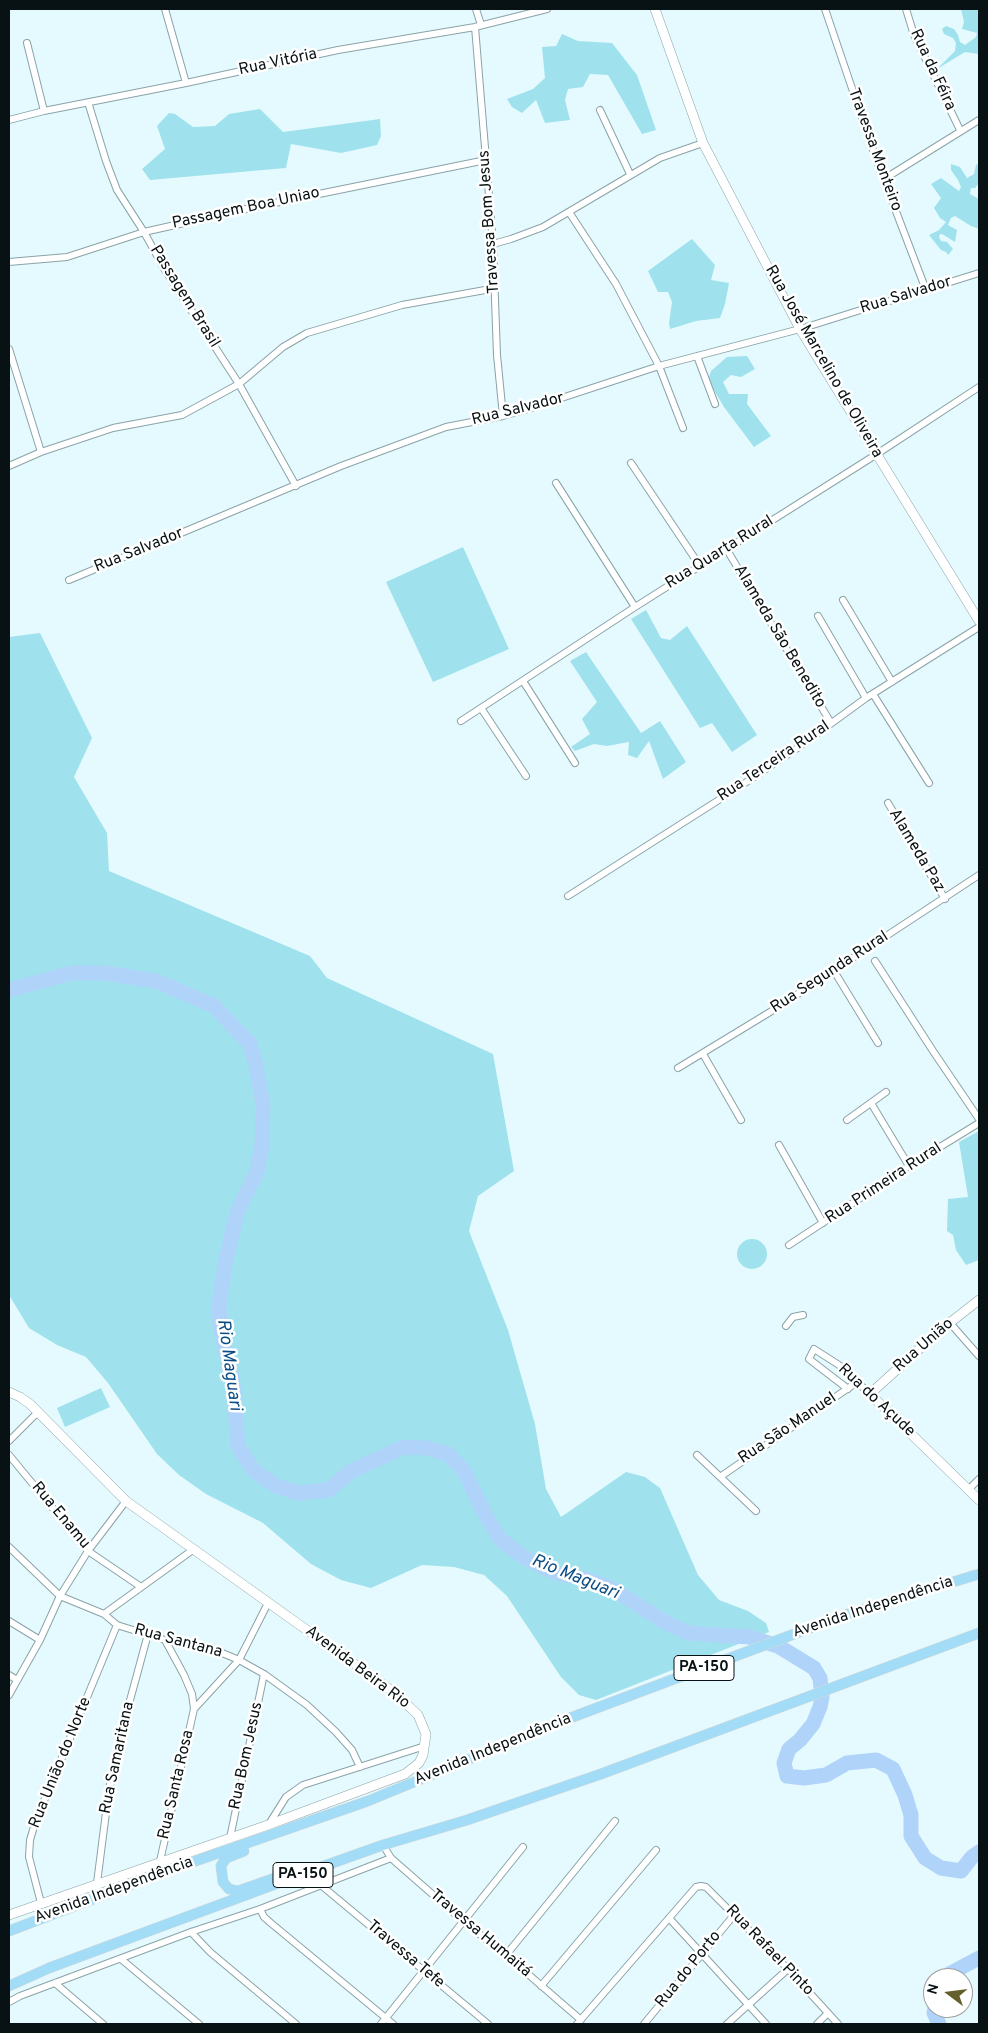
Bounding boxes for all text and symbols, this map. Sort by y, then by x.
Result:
street label: Rua da Féira [905,26,959,114]
street label: Rua Vitória [237,45,319,81]
street label: Travessa Monteiro [843,86,905,214]
street label: Travessa Bom Jesus [475,150,505,294]
street label: Passagem Boa Uniao [170,184,322,234]
street label: Passagem Brasil [145,242,223,352]
street label: Rua José Marcelino de Oliveira [760,262,886,462]
street label: Rua Salvador [858,273,954,319]
street label: Rua Salvador [470,389,566,431]
street label: Rua Quarta Rural [662,512,778,594]
street label: Rua Salvador [92,524,186,578]
street label: Alameda São Benedito [729,562,829,712]
street label: Rua Terceira Rural [714,717,834,807]
street label: Alameda Paz [884,806,948,896]
street label: Rua Segunda Rural [768,928,892,1018]
street label: Rua Primeira Rural [822,1139,946,1229]
street label: Rua União [890,1315,958,1377]
water label: Rio Maguari [211,1318,245,1412]
street label: Rua do Açude [833,1360,919,1442]
street label: Rua São Manuel [735,1389,841,1469]
street label: Rua Enamu [26,1479,94,1553]
water label: Rio Maguari [528,1551,622,1605]
street label: Avenida Independência [790,1573,956,1643]
street label: Rua Santana [132,1621,224,1663]
street label: Avenida Beira Rio [301,1622,413,1714]
road number: PA-150 [674,1656,734,1680]
street label: Rua União do Norte [26,1695,96,1831]
street label: Rua Samaritana [97,1700,139,1816]
street label: Rua Bom Jesus [226,1700,268,1812]
street label: Avenida Independência [412,1710,574,1790]
street label: Rua Santa Rosa [155,1729,199,1841]
street label: Avenida Independência [32,1853,196,1929]
road number: PA-150 [273,1862,333,1888]
street label: Travessa Humaitá [425,1886,535,1982]
street label: Rua Rafael Pinto [721,1902,817,2000]
street label: Travessa Tefe [362,1917,448,1993]
street label: Rua do Porto [652,1928,726,2012]
north arrow [923,1968,973,2018]
text: N [924,1982,944,1996]

